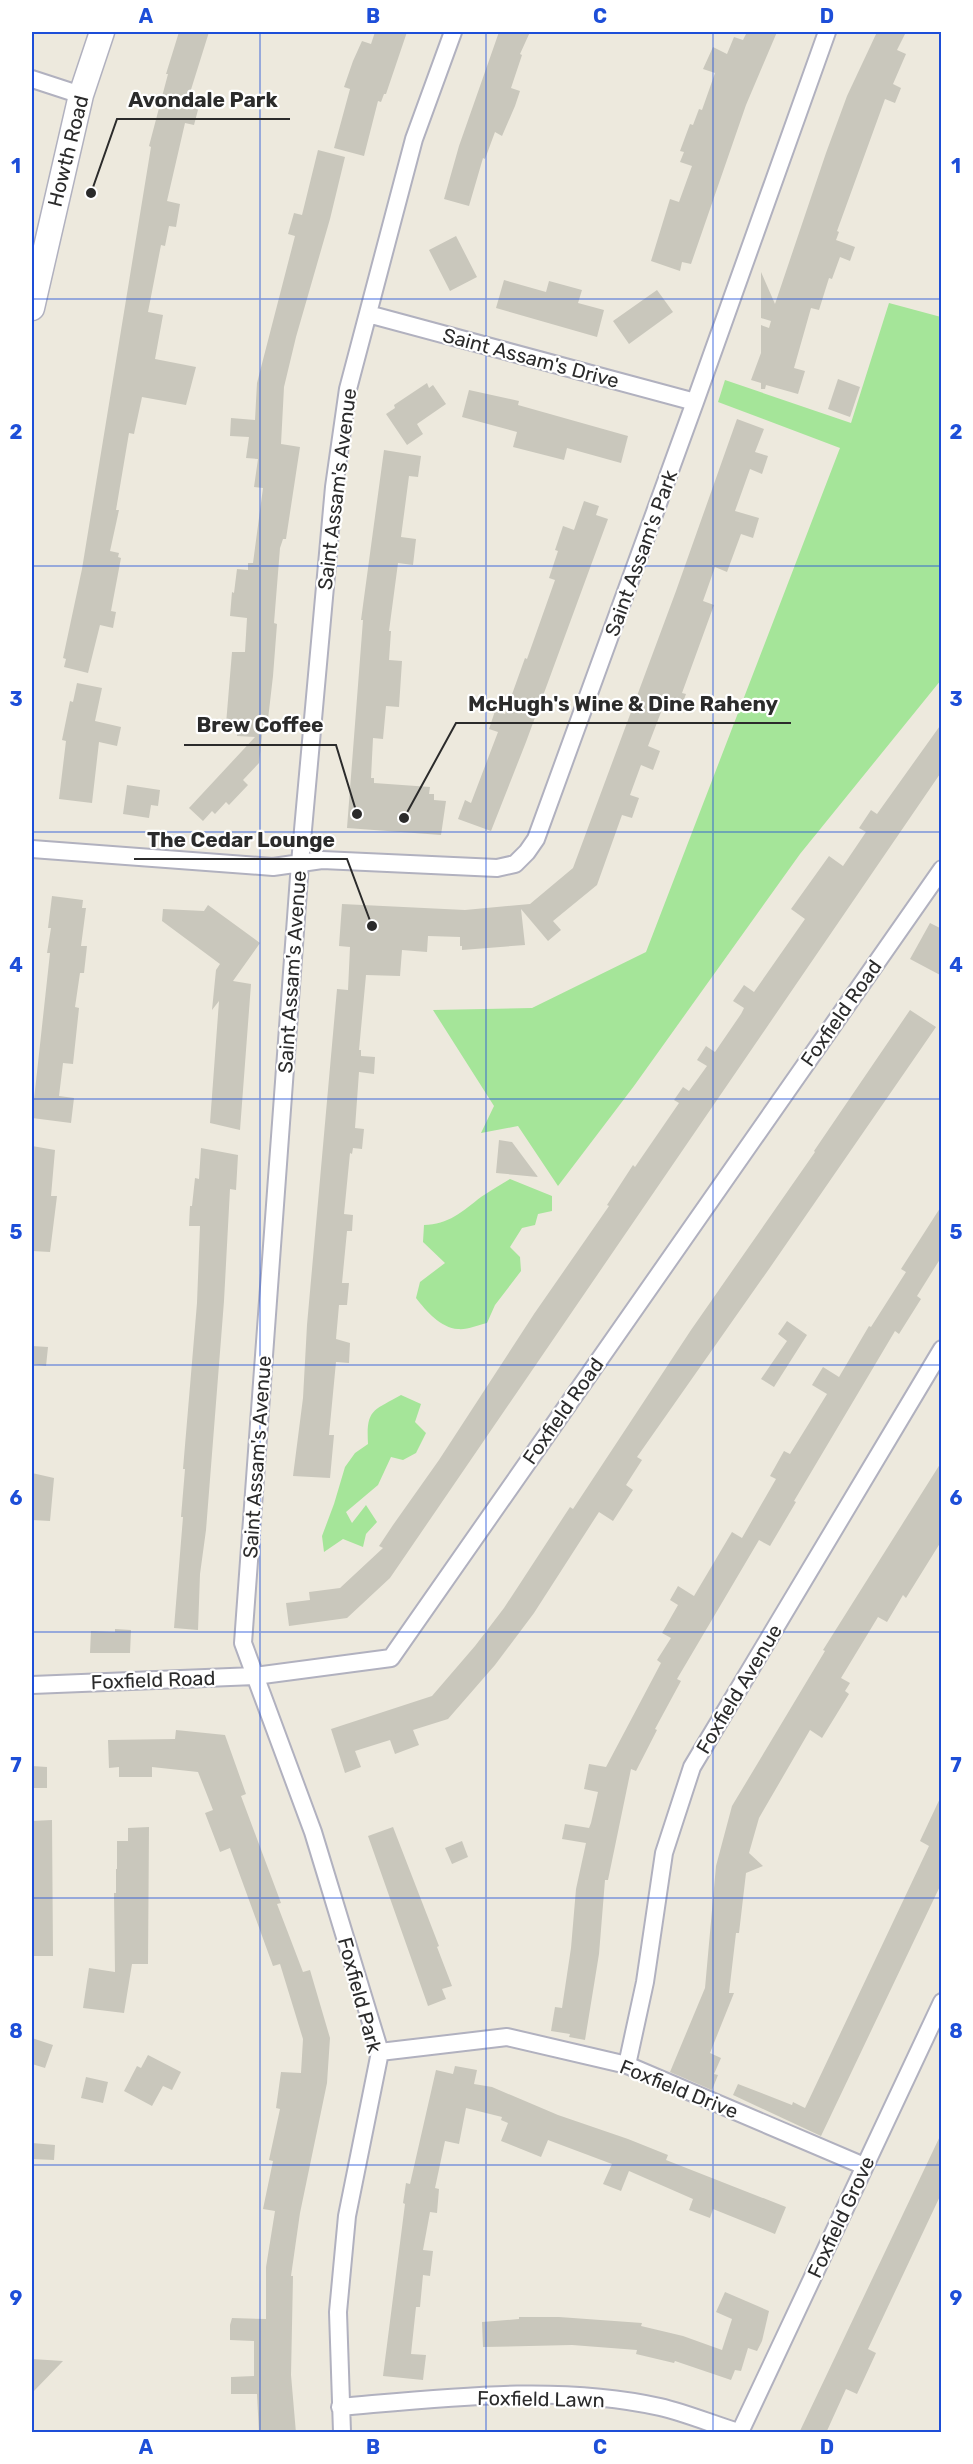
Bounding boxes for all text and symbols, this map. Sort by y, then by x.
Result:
text: A [139,4,154,28]
text: B [366,4,380,28]
text: C [593,4,607,28]
text: D [820,4,834,28]
callout: Avondale Park [117,80,290,119]
text: Avondale Park [128,87,278,112]
street label: Howth Road [43,93,93,209]
text: 1 [11,154,21,178]
text: 1 [951,154,961,178]
street label: Saint Assam's Drive [440,323,622,393]
street label: Saint Assam's Avenue [313,387,361,591]
text: 2 [10,420,23,444]
text: 2 [950,420,963,444]
street label: Saint Assam's Park [600,466,682,639]
callout: McHugh's Wine & Dine Raheny [456,684,791,723]
text: 3 [9,687,23,711]
text: 3 [949,687,963,711]
text: McHugh's Wine & Dine Raheny [468,691,779,716]
callout: Brew Coffee [184,706,336,745]
text: Brew Coffee [196,712,324,737]
callout: The Cedar Lounge [134,820,347,859]
text: The Cedar Lounge [147,827,335,852]
street label: Saint Assam's Avenue [273,870,311,1074]
text: 4 [9,953,23,977]
text: 4 [949,953,963,977]
street label: Foxfield Road [795,955,887,1071]
text: 5 [10,1220,23,1244]
text: 5 [950,1220,963,1244]
street label: Foxfield Road [517,1353,609,1469]
street label: Saint Assam's Avenue [238,1355,276,1559]
text: 6 [9,1486,23,1510]
text: 6 [949,1486,963,1510]
street label: Foxfield Avenue [691,1620,787,1758]
street label: Foxfield Road [90,1666,216,1694]
text: 7 [10,1753,22,1777]
text: 7 [950,1753,962,1777]
street label: Foxfield Park [333,1934,387,2056]
text: 8 [9,2019,23,2043]
text: 8 [949,2019,963,2043]
street label: Foxfield Drive [616,2054,742,2124]
street label: Foxfield Grove [802,2152,880,2282]
text: 9 [10,2286,23,2310]
text: 9 [950,2286,963,2310]
street label: Foxfield Lawn [477,2386,605,2412]
text: A [139,2435,154,2459]
text: B [366,2435,380,2459]
text: C [593,2435,607,2459]
text: D [820,2435,834,2459]

